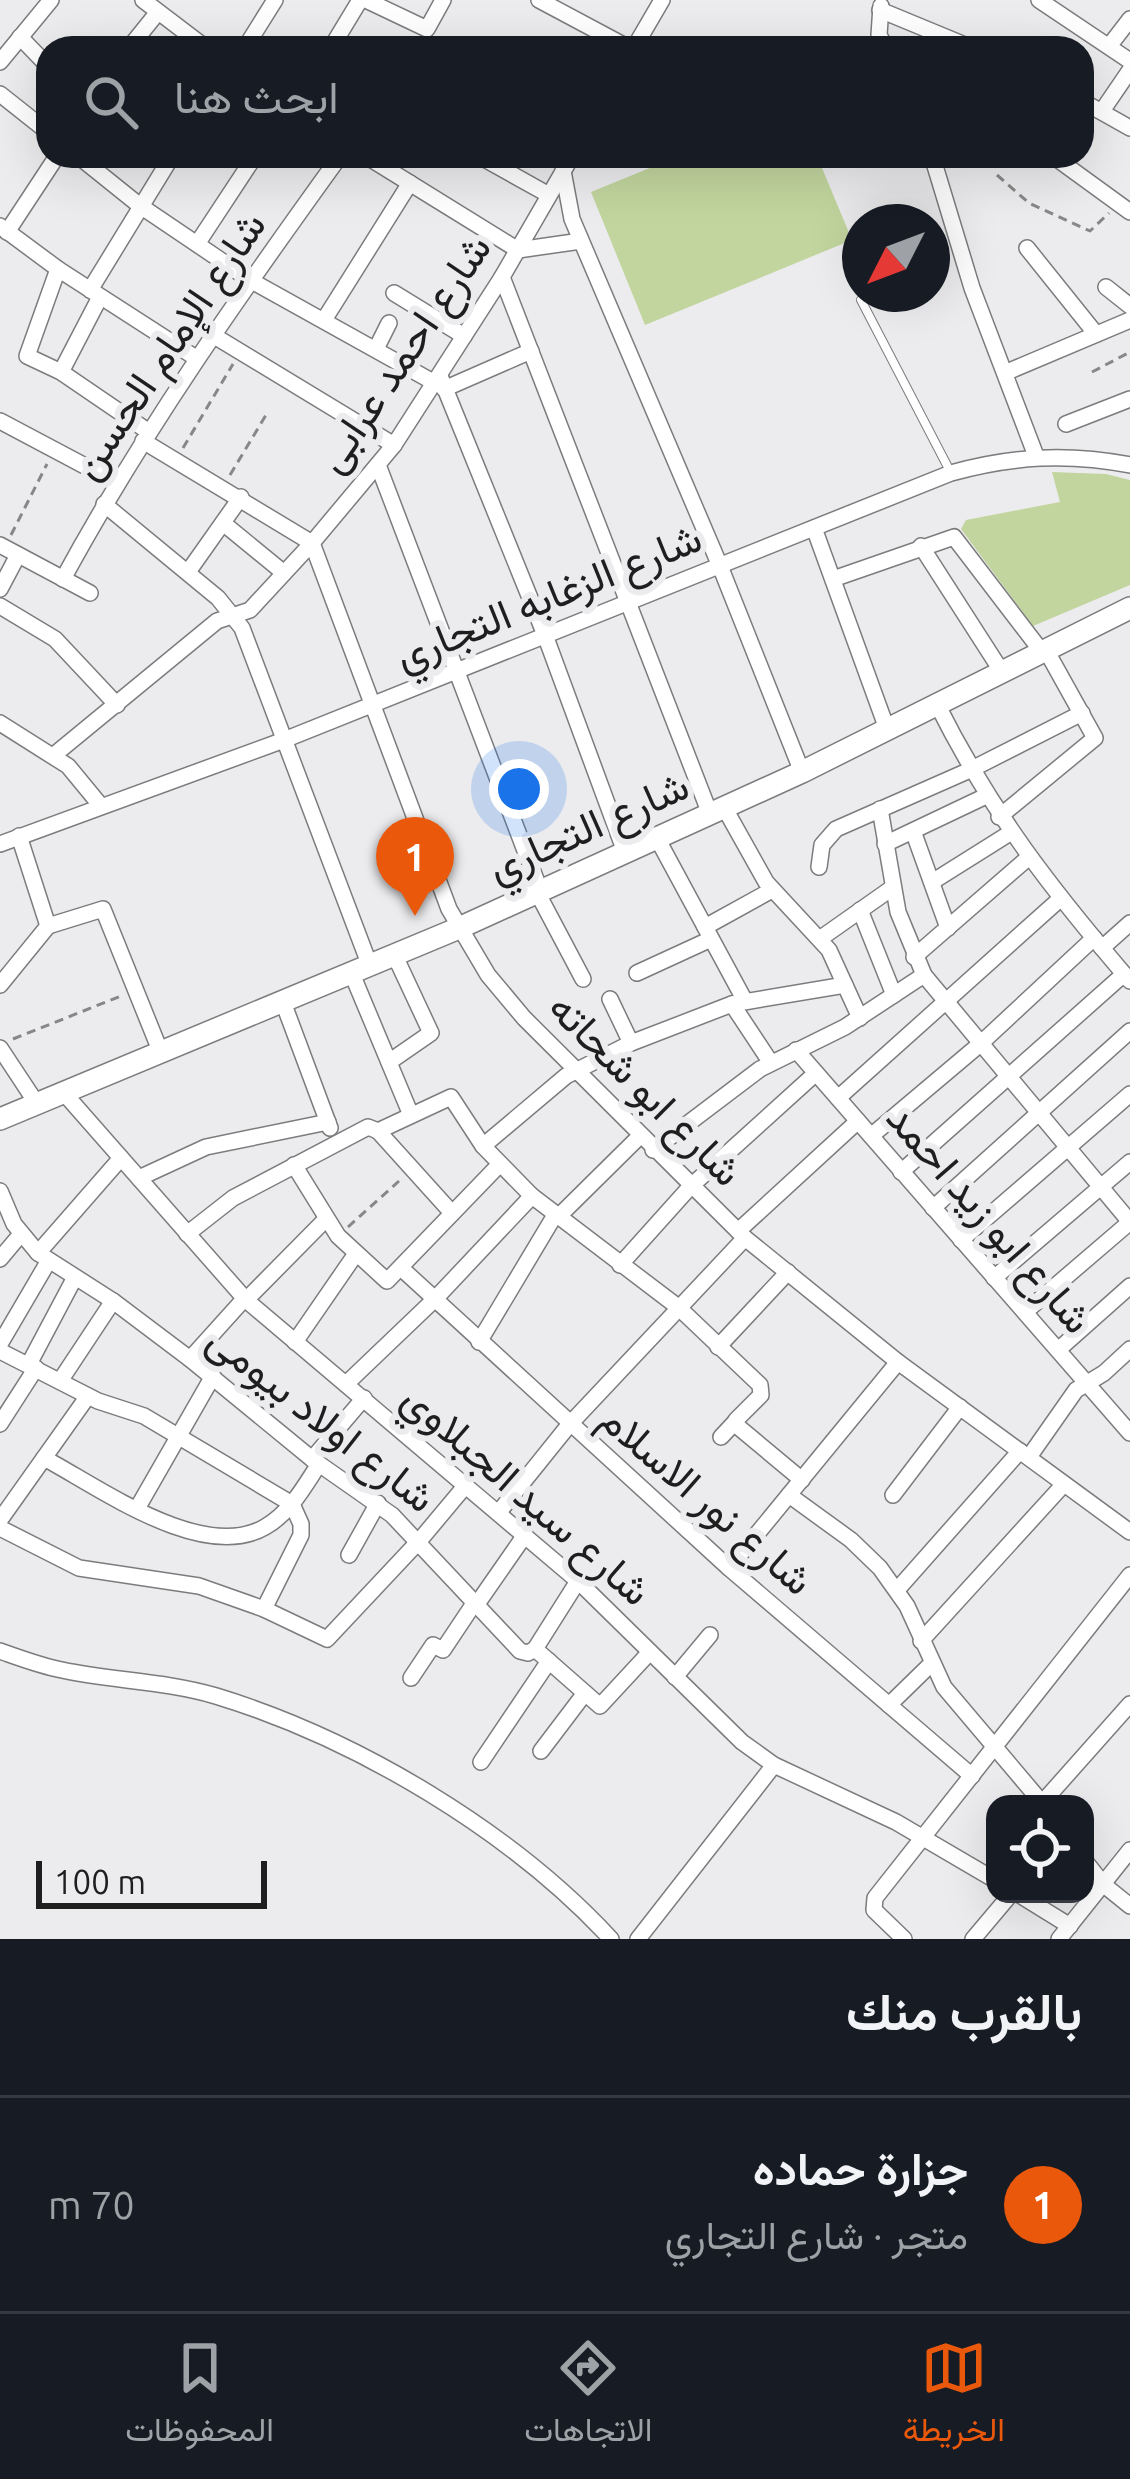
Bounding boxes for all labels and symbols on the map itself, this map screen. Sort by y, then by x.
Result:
street label: شارع الإمام الحسن [61,202,279,491]
north arrow [842,204,950,312]
street label: شارع احمد عرابى [306,225,504,484]
street label: شارع الزغابه التجاري [388,513,712,690]
your location [489,759,549,819]
street label: شارع التجاري [480,760,700,902]
pin: 1 [376,817,454,916]
street label: شارع ابو شحاته [536,983,752,1199]
street label: شارع ابو زيد احمد [874,1093,1103,1346]
street label: شارع اولاد بيومى [196,1314,445,1526]
street label: شارع سيد الجبلاوي [386,1373,661,1623]
street label: شارع نور الاسلام [588,1394,823,1608]
scale bar [36,1855,267,1908]

